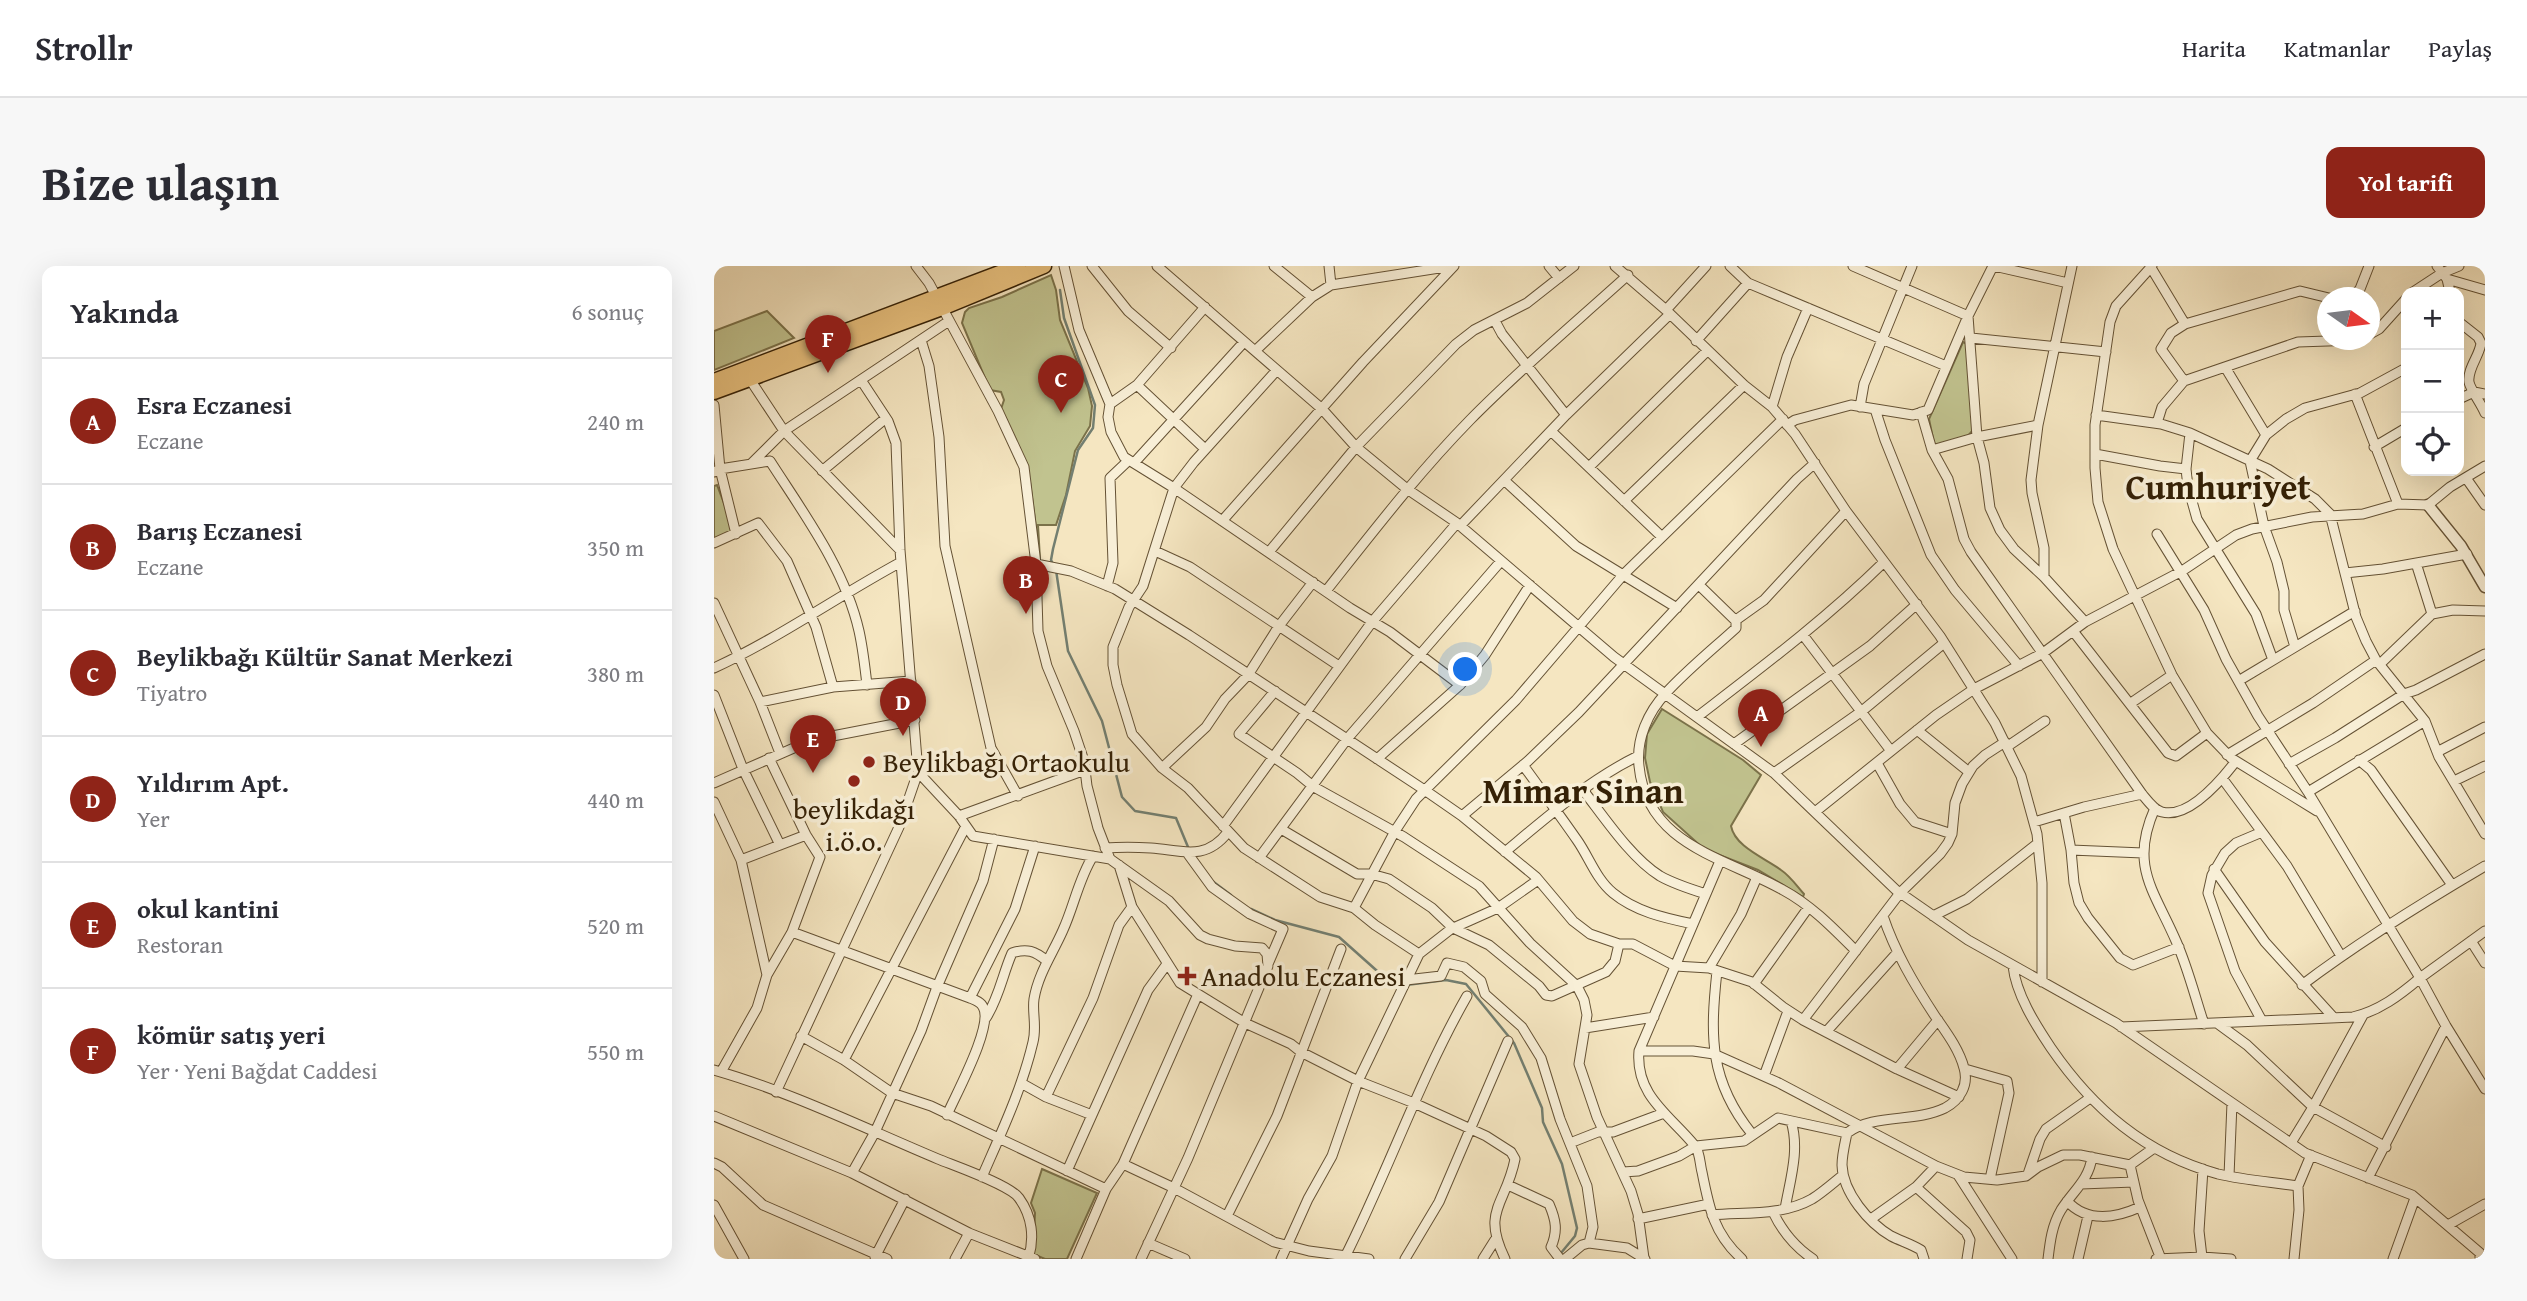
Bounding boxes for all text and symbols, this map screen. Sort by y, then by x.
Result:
text: Strollr [35,24,133,72]
text: Harita [2182,31,2246,66]
text: Katmanlar [2284,31,2390,66]
text: Paylaş [2428,31,2492,66]
text: Bize ulaşın [42,146,279,218]
button: Yol tarifi [2326,147,2485,218]
north arrow [2317,287,2380,350]
map controls [2401,287,2464,476]
button: + [2401,287,2464,350]
text: Yakında [70,290,179,334]
text: 6 sonuç [571,295,644,328]
pin: F [805,315,851,373]
button: − [2401,350,2464,413]
pin: C [1038,355,1084,413]
text: Esra Eczanesi [137,385,292,424]
text: A [86,405,100,438]
text: 240 m [587,405,644,438]
button: locate [2401,413,2464,476]
text: Eczane [137,424,203,457]
district label: Cumhuriyet [2125,461,2311,512]
text: Barış Eczanesi [137,511,302,550]
text: B [86,531,100,564]
text: 350 m [587,531,644,564]
text: Eczane [137,550,203,583]
pin: B [1003,556,1049,614]
text: Beylikbağı Kültür Sanat Merkezi [137,637,513,676]
your location [1448,652,1482,686]
text: C [86,657,100,690]
text: 380 m [587,657,644,690]
text: Tiyatro [137,676,207,709]
pin: D [880,678,926,736]
pin: A [1738,689,1784,747]
pin: E [790,715,836,773]
place label: Beylikbağı Ortaokulu [883,741,1130,782]
marker: Beylikbağı Ortaokulu [861,754,877,770]
text: Yıldırım Apt. [137,763,289,802]
district label: Mimar Sinan [1482,765,1684,816]
marker: beylikdağı i.ö.o. [846,773,862,789]
text: D [86,783,100,816]
text: 440 m [587,783,644,816]
place label: beylikdağı i.ö.o. [793,788,915,861]
text: Yer [137,802,170,835]
text: okul kantini [137,889,279,928]
text: E [87,909,99,942]
text: 520 m [587,909,644,942]
text: Restoran [137,928,223,961]
place label: Anadolu Eczanesi [1201,955,1405,996]
marker: Anadolu Eczanesi [1179,968,1195,984]
text: kömür satış yeri [137,1015,325,1054]
text: F [87,1035,99,1068]
text: 550 m [587,1035,644,1068]
text: Yer · Yeni Bağdat Caddesi [137,1054,377,1087]

